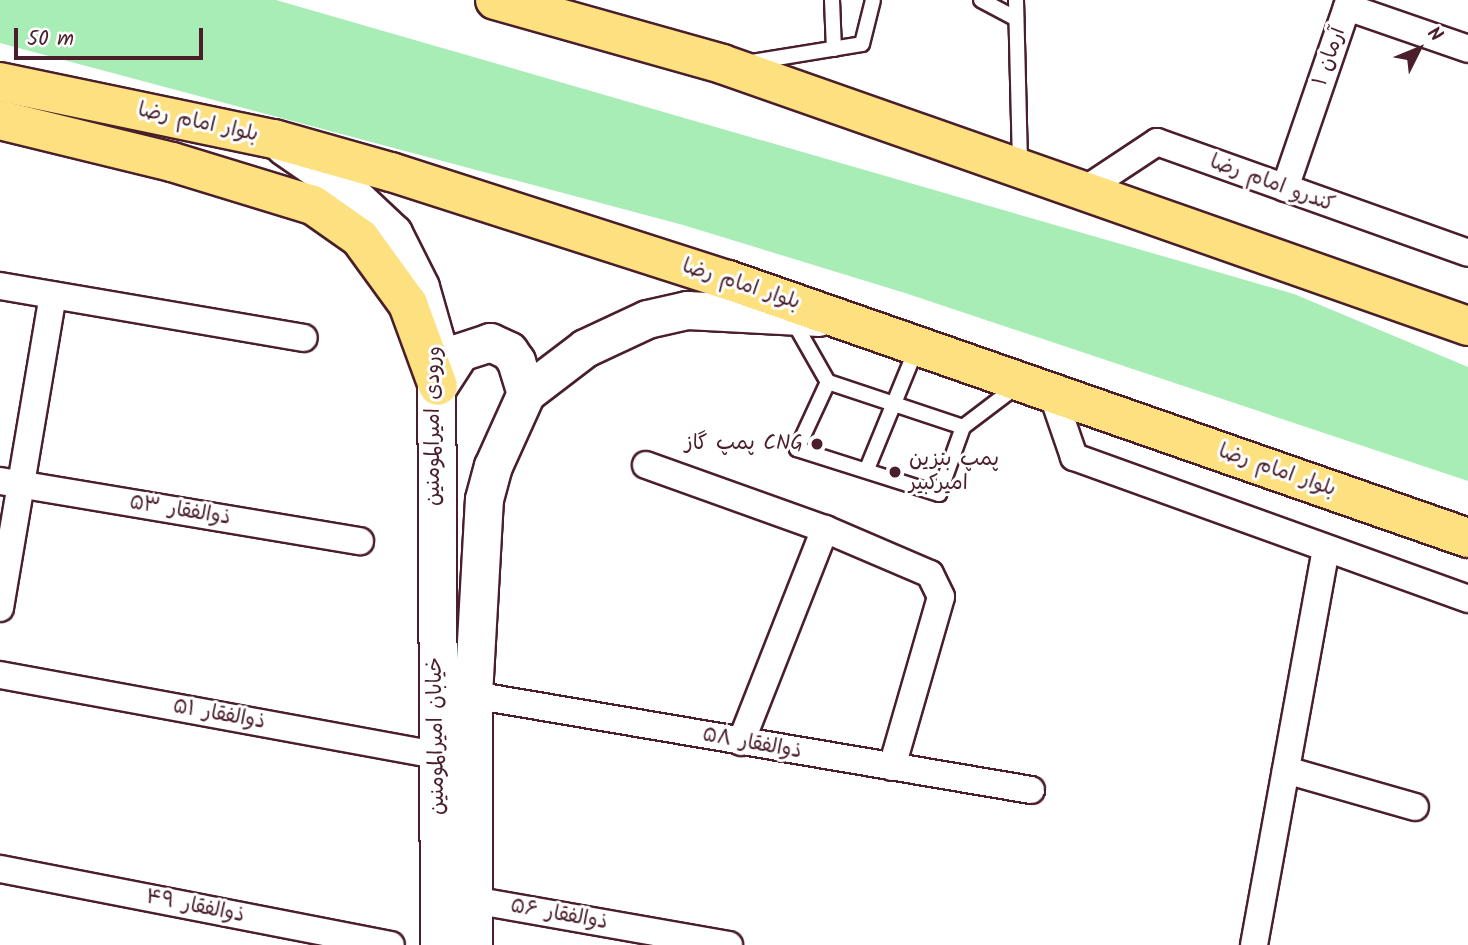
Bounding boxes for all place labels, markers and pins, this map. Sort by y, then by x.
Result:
place label: پمپ گاز CNG [685,431,803,457]
marker: پمپ گاز CNG [809,436,825,452]
place label: پمپ بنزین امیرکبیر [909,447,999,497]
marker: پمپ بنزین امیرکبیر [887,464,903,480]

